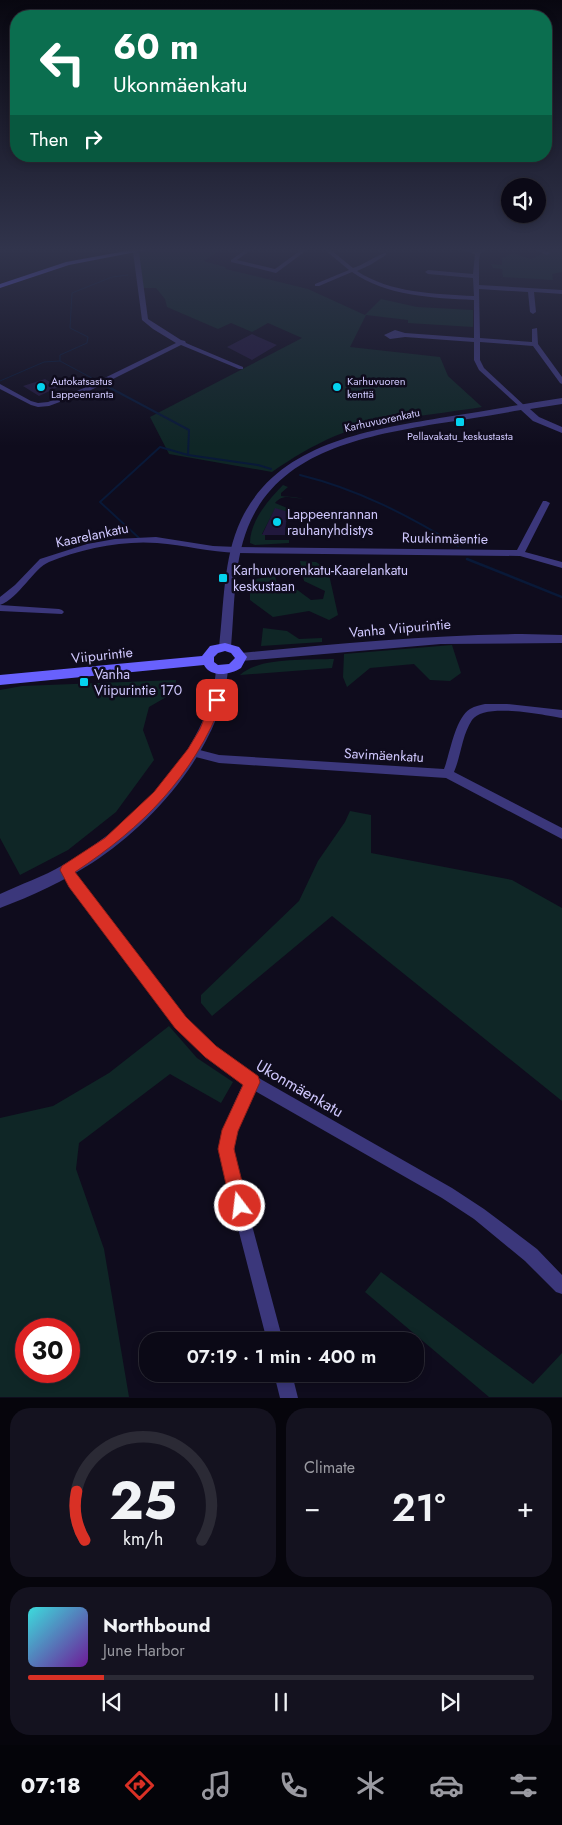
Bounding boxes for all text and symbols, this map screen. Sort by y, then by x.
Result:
text: 60 m [113,22,199,72]
icon: left [30,30,95,95]
text: Ukonmäenkatu [113,68,248,100]
icon: right [79,125,107,153]
text: Then [30,126,69,153]
map controls [501,178,546,223]
button: sound [501,178,546,223]
place label: Autokatsastus Lappeenranta [51,373,114,402]
place label: Karhuvuoren kenttä [347,373,406,402]
marker: Autokatsastus Lappeenranta [35,381,47,393]
marker: Karhuvuoren kenttä [331,381,343,393]
street label: Karhuvuorenkatu [343,404,421,436]
marker: Pellavakatu_keskustasta [454,416,466,428]
place label: Pellavakatu_keskustasta [407,428,513,444]
place label: Lappeenrannan rauhanyhdistys [287,504,378,540]
marker: Lappeenrannan rauhanyhdistys [271,516,283,528]
street label: Kaarelankatu [54,518,130,552]
street label: Ruukinmäentie [402,527,488,549]
place label: Karhuvuorenkatu-Kaarelankatu keskustaan [233,560,408,596]
marker: Karhuvuorenkatu-Kaarelankatu keskustaan [217,572,229,584]
street label: Vanha Viipurintie [348,614,452,642]
street label: Viipurintie [70,642,134,668]
place label: Vanha Viipurintie 170 [94,664,182,700]
marker: Vanha Viipurintie 170 [78,676,90,688]
pin [196,679,238,721]
icon: arrive [203,686,231,714]
street label: Savimäenkatu [344,743,424,767]
street label: Ukonmäenkatu [252,1054,348,1123]
position arrow [213,1179,265,1231]
speed limit sign: 30 [15,1318,80,1383]
text: 07:19 · 1 min · 400 m [187,1343,376,1370]
text: Climate [304,1456,355,1479]
text: 25 [109,1463,177,1539]
text: 21° [392,1480,445,1535]
text: − [304,1487,321,1528]
text: + [517,1487,534,1528]
text: km/h [123,1526,163,1552]
text: Northbound [103,1612,210,1639]
text: June Harbor [103,1639,185,1662]
icon: previous [98,1688,126,1716]
icon: pause [267,1688,295,1716]
icon: next [436,1688,464,1716]
icon: directions [122,1768,157,1803]
icon: music [199,1768,234,1803]
icon: phone [276,1768,311,1803]
icon: climate [353,1768,388,1803]
icon: car [429,1768,464,1803]
icon: filters [506,1768,541,1803]
text: 07:18 [21,1769,81,1801]

